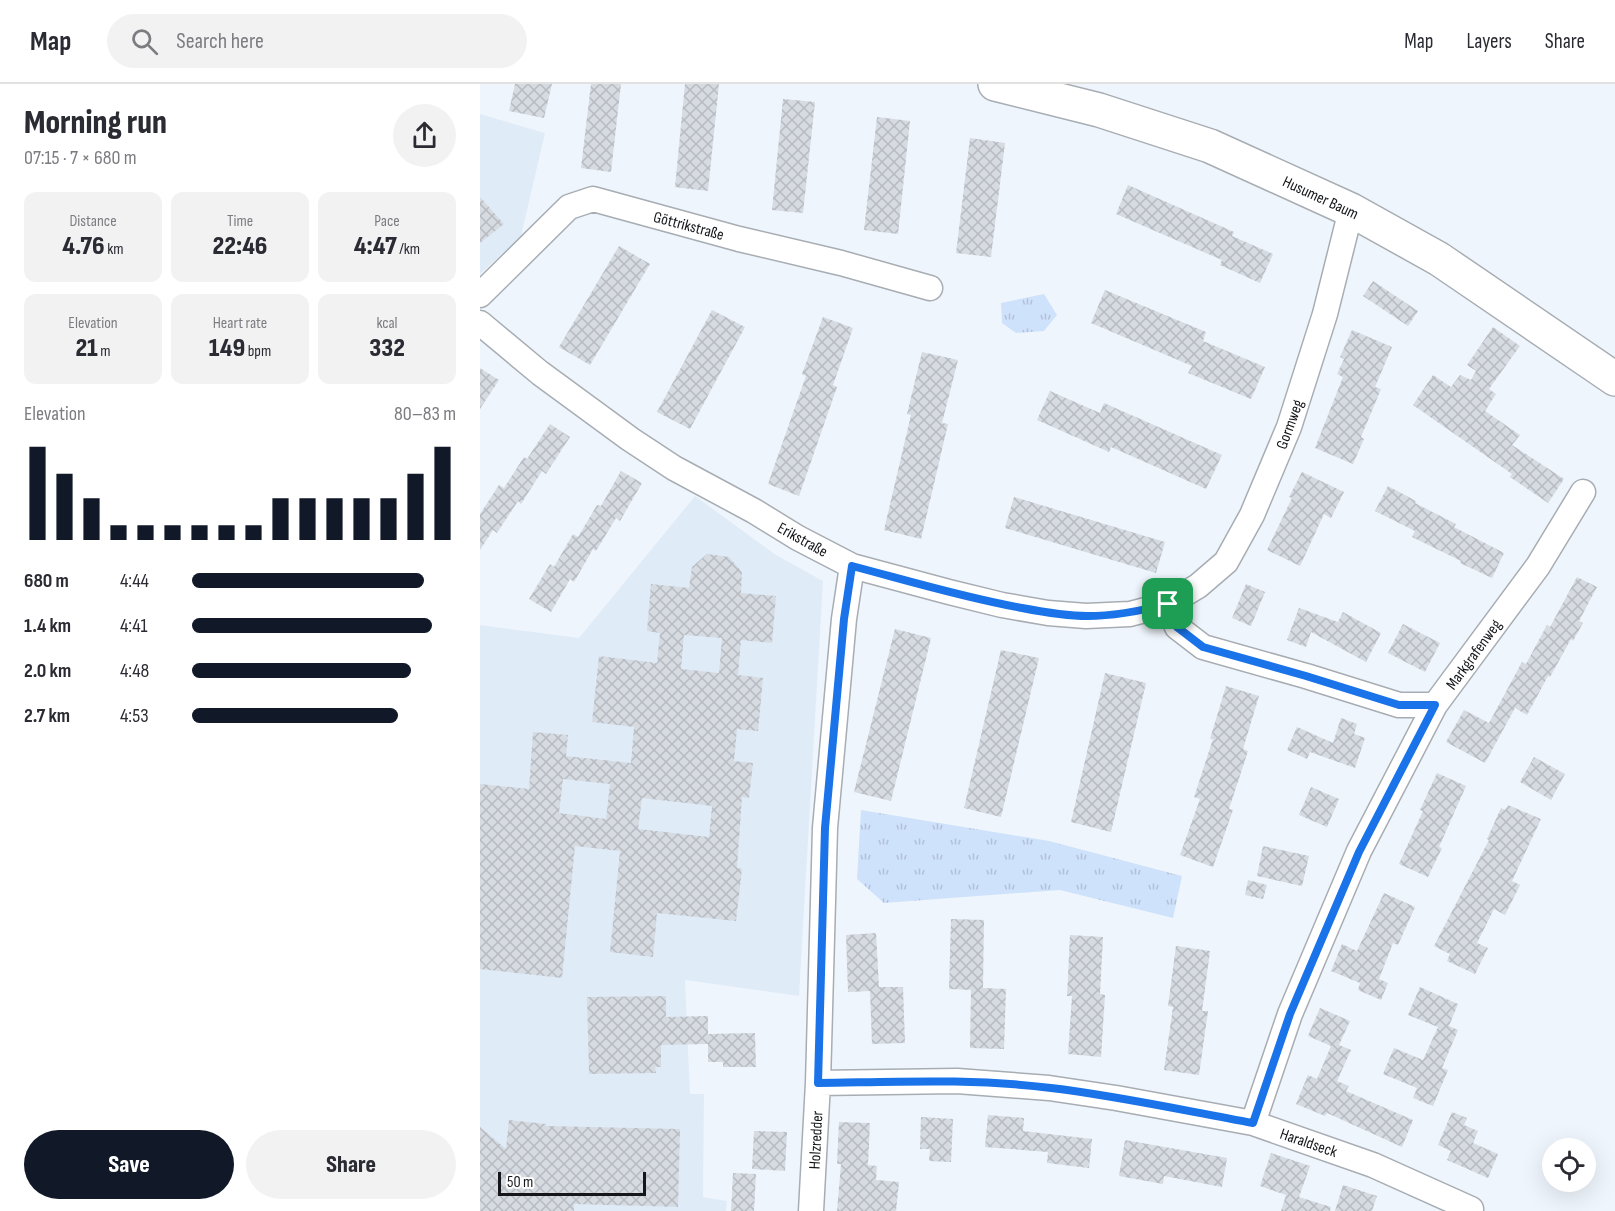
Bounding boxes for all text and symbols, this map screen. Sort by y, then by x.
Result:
search box [107,14,527,68]
text: Map [30,25,71,58]
icon: search [128,25,161,58]
text: Search here [176,28,264,55]
text: Map [1404,29,1433,54]
text: Layers [1466,29,1512,54]
text: Share [1545,29,1585,54]
text: Morning run [24,103,167,143]
button: share [393,104,456,167]
text: 07:15 · 7 × 680 m [24,146,136,170]
street label: Husumer Baum [1279,173,1361,224]
street label: Göttrikstraße [651,208,726,245]
text: Distance [69,212,117,231]
text: Time [227,212,253,231]
text: Pace [374,212,400,231]
text: 4.76 [62,231,105,262]
text: 22:46 [213,231,267,262]
text: 4:47 [354,231,397,262]
text: km [105,240,124,259]
text: /km [397,240,420,259]
text: Elevation [68,314,118,333]
text: Heart rate [213,314,267,333]
text: kcal [376,314,398,333]
text: 21 [75,333,98,364]
text: 149 [209,333,245,364]
text: 332 [369,333,405,364]
text: m [98,342,111,361]
text: bpm [245,342,271,361]
street label: Gormweg [1273,397,1308,452]
text: Elevation [24,402,86,426]
text: 80–83 m [394,402,456,426]
street label: Erikstraße [774,519,831,562]
text: 680 m [24,569,69,593]
text: 4:44 [120,569,149,593]
pin [1142,578,1193,629]
icon: arrive [1151,587,1184,620]
text: 1.4 km [24,614,71,638]
text: 4:41 [120,614,148,638]
street label: Markgrafenweg [1442,616,1506,694]
text: 2.0 km [24,659,71,683]
text: 4:48 [120,659,149,683]
text: 2.7 km [24,704,70,728]
text: 4:53 [120,704,149,728]
street label: Holzredder [805,1110,828,1170]
street label: Haraldseck [1277,1125,1340,1162]
button: Save [24,1130,234,1199]
button: Share [246,1130,456,1199]
map controls [1542,1138,1596,1192]
button: locate [1542,1138,1596,1192]
scale bar [498,1169,646,1196]
text: 50 m [507,1173,533,1192]

